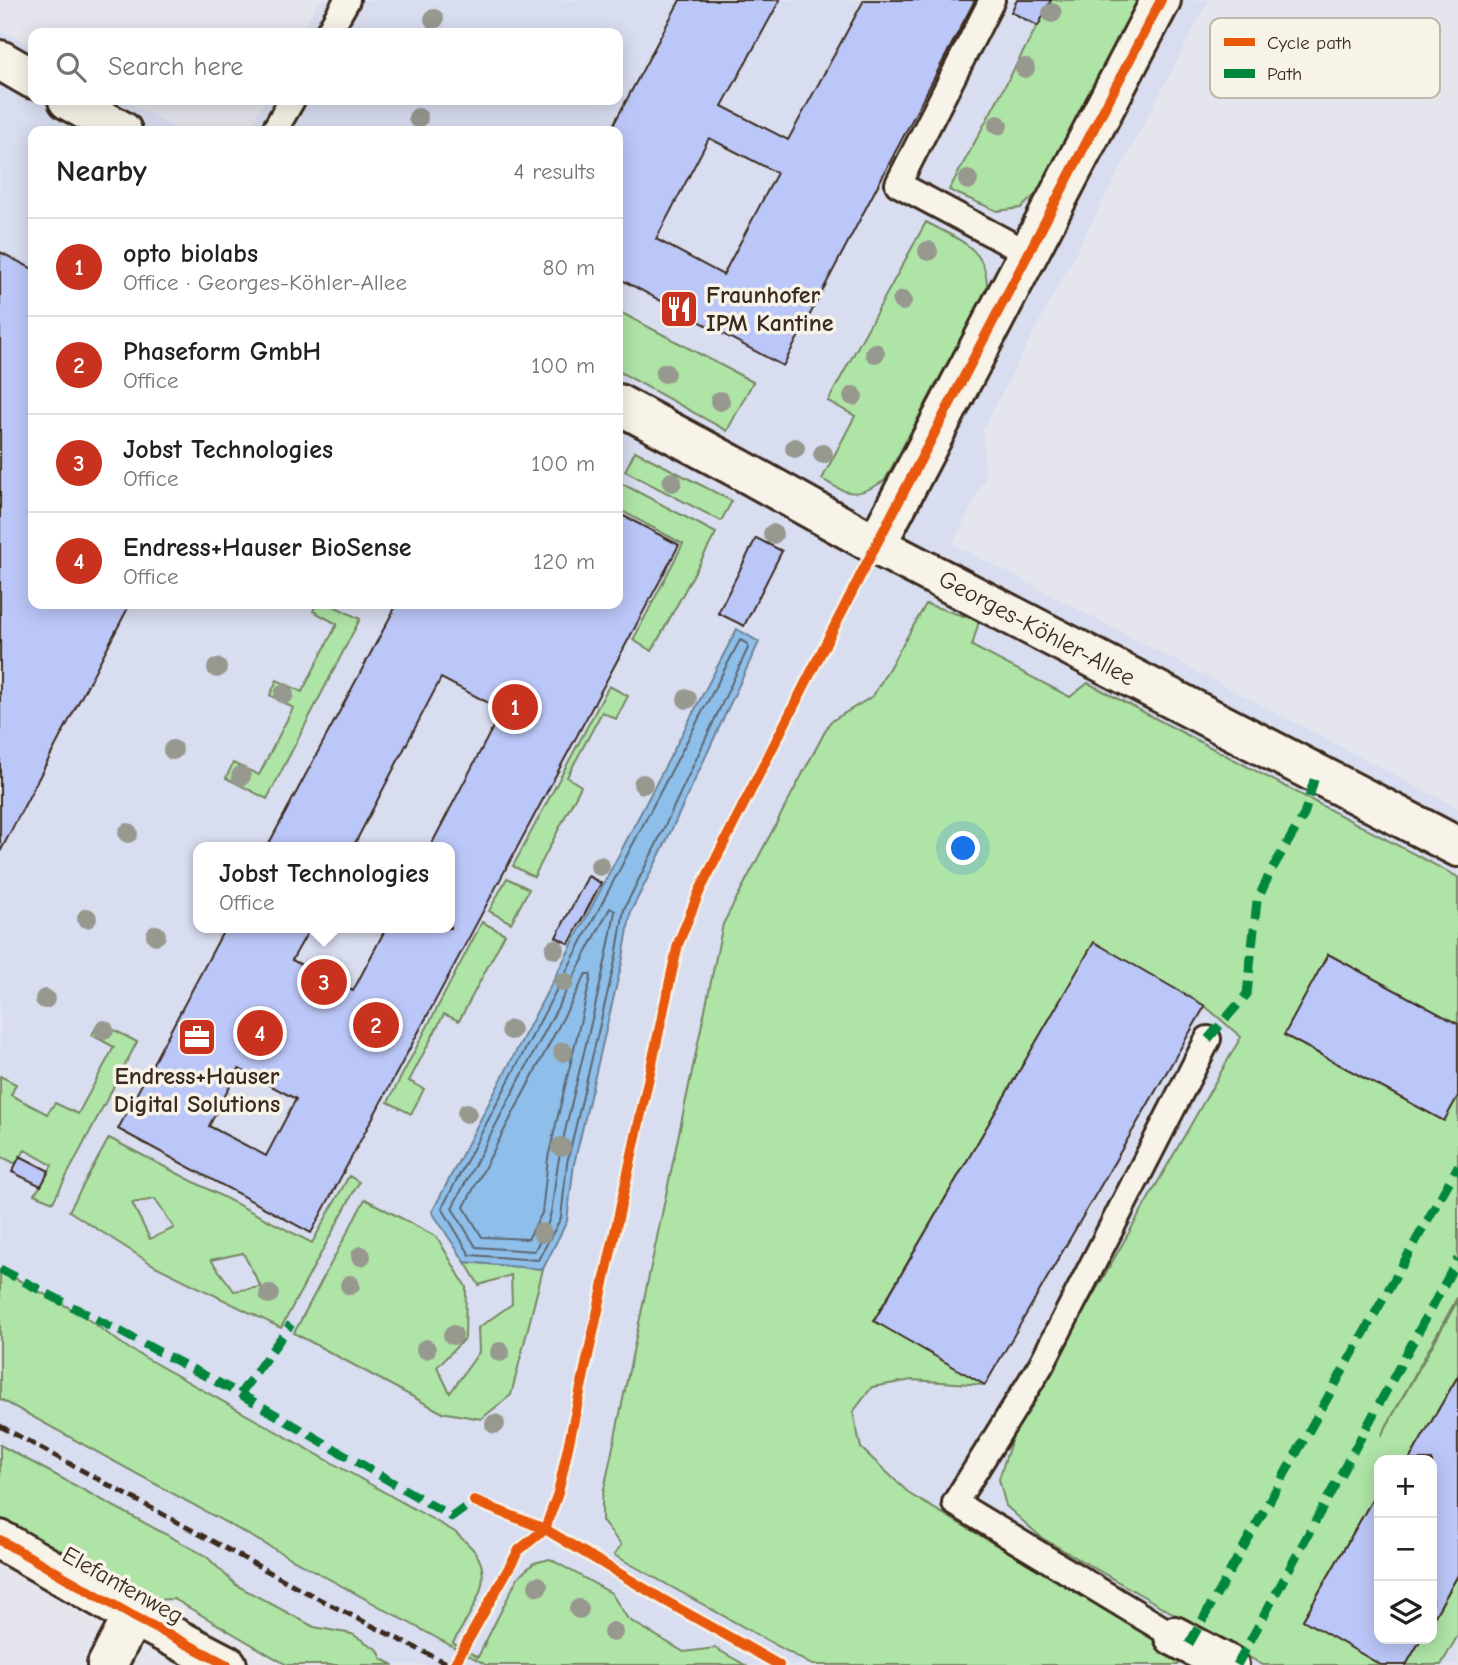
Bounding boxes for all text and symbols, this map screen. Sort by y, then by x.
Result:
legend [1210,18,1440,98]
search box [28,28,623,105]
text: Cycle path [1267,32,1352,54]
icon: search [52,48,90,86]
text: Search here [108,52,243,82]
text: Path [1267,63,1302,85]
text: Nearby [56,154,147,189]
text: 4 results [513,158,595,185]
text: opto biolabs [123,239,258,269]
text: 1 [74,254,84,281]
text: 80 m [542,254,595,281]
text: Office · Georges-Köhler-Allee [123,269,407,296]
place label: Fraunhofer IPM Kantine [706,281,834,337]
restaurant icon: Fraunhofer IPM Kantine [658,288,700,330]
text: Phaseform GmbH [123,337,321,367]
text: 2 [73,352,85,379]
text: 100 m [531,352,595,379]
text: Office [123,367,178,394]
text: Jobst Technologies [123,435,333,465]
text: 3 [73,450,85,477]
text: 100 m [531,450,595,477]
text: Office [123,465,178,492]
text: Endress+Hauser BioSense [123,533,411,563]
text: 4 [74,548,84,575]
text: 120 m [533,548,595,575]
text: Office [123,563,178,590]
street label: Georges-Köhler-Allee [934,564,1140,692]
pin: 1 [492,681,538,733]
your location [946,831,980,865]
popup [193,842,455,933]
text: Jobst Technologies [219,859,429,889]
text: Office [219,889,274,916]
pin: 3 [301,956,347,1008]
pin: 2 [353,999,399,1051]
pin: 4 [237,1007,283,1059]
office icon: Endress+Hauser Digital Solutions [176,1016,218,1058]
place label: Endress+Hauser Digital Solutions [114,1062,280,1118]
map controls [1374,1455,1437,1644]
button: + [1374,1455,1437,1518]
button: − [1374,1518,1437,1581]
street label: Elefantenweg [58,1540,188,1630]
button: layers [1374,1581,1437,1644]

